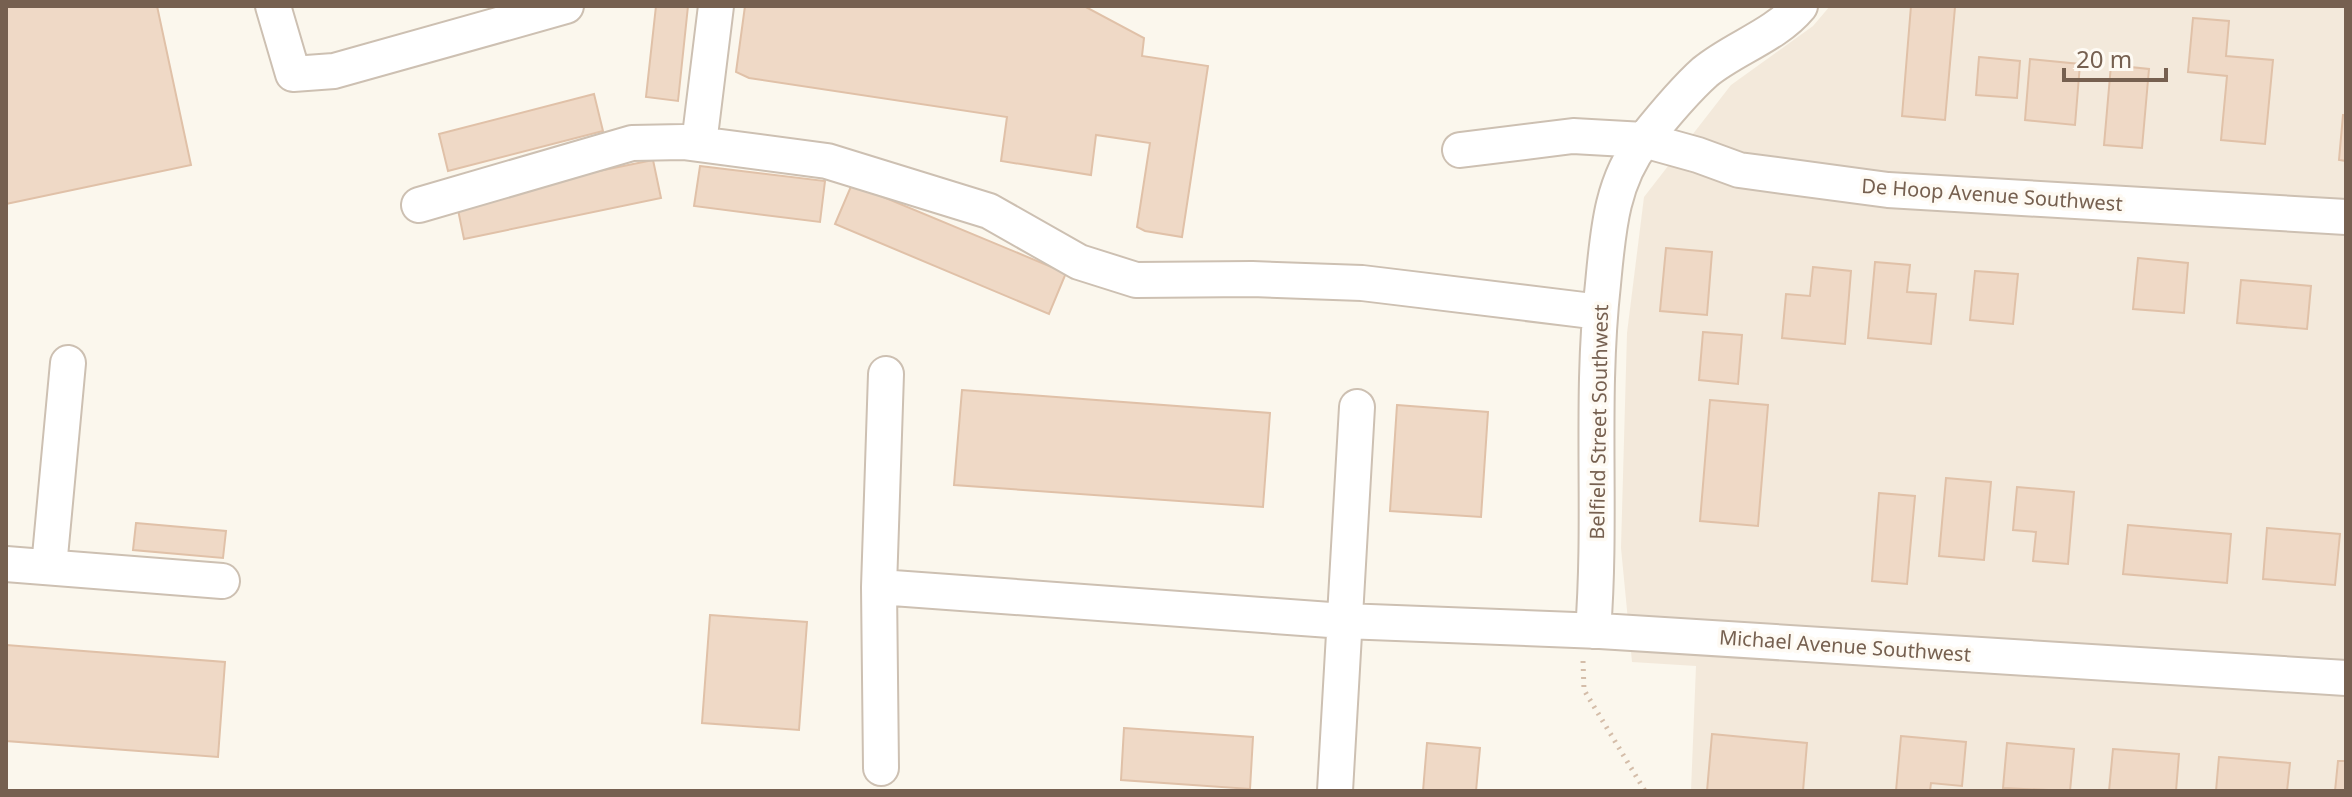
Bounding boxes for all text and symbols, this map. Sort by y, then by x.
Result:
scale bar [2064,32,2166,82]
text: 20 m [2076,42,2132,75]
street label: De Hoop Avenue Southwest [1860,172,2124,217]
street label: Belfield Street Southwest [1583,304,1614,540]
street label: Michael Avenue Southwest [1718,623,1972,668]

